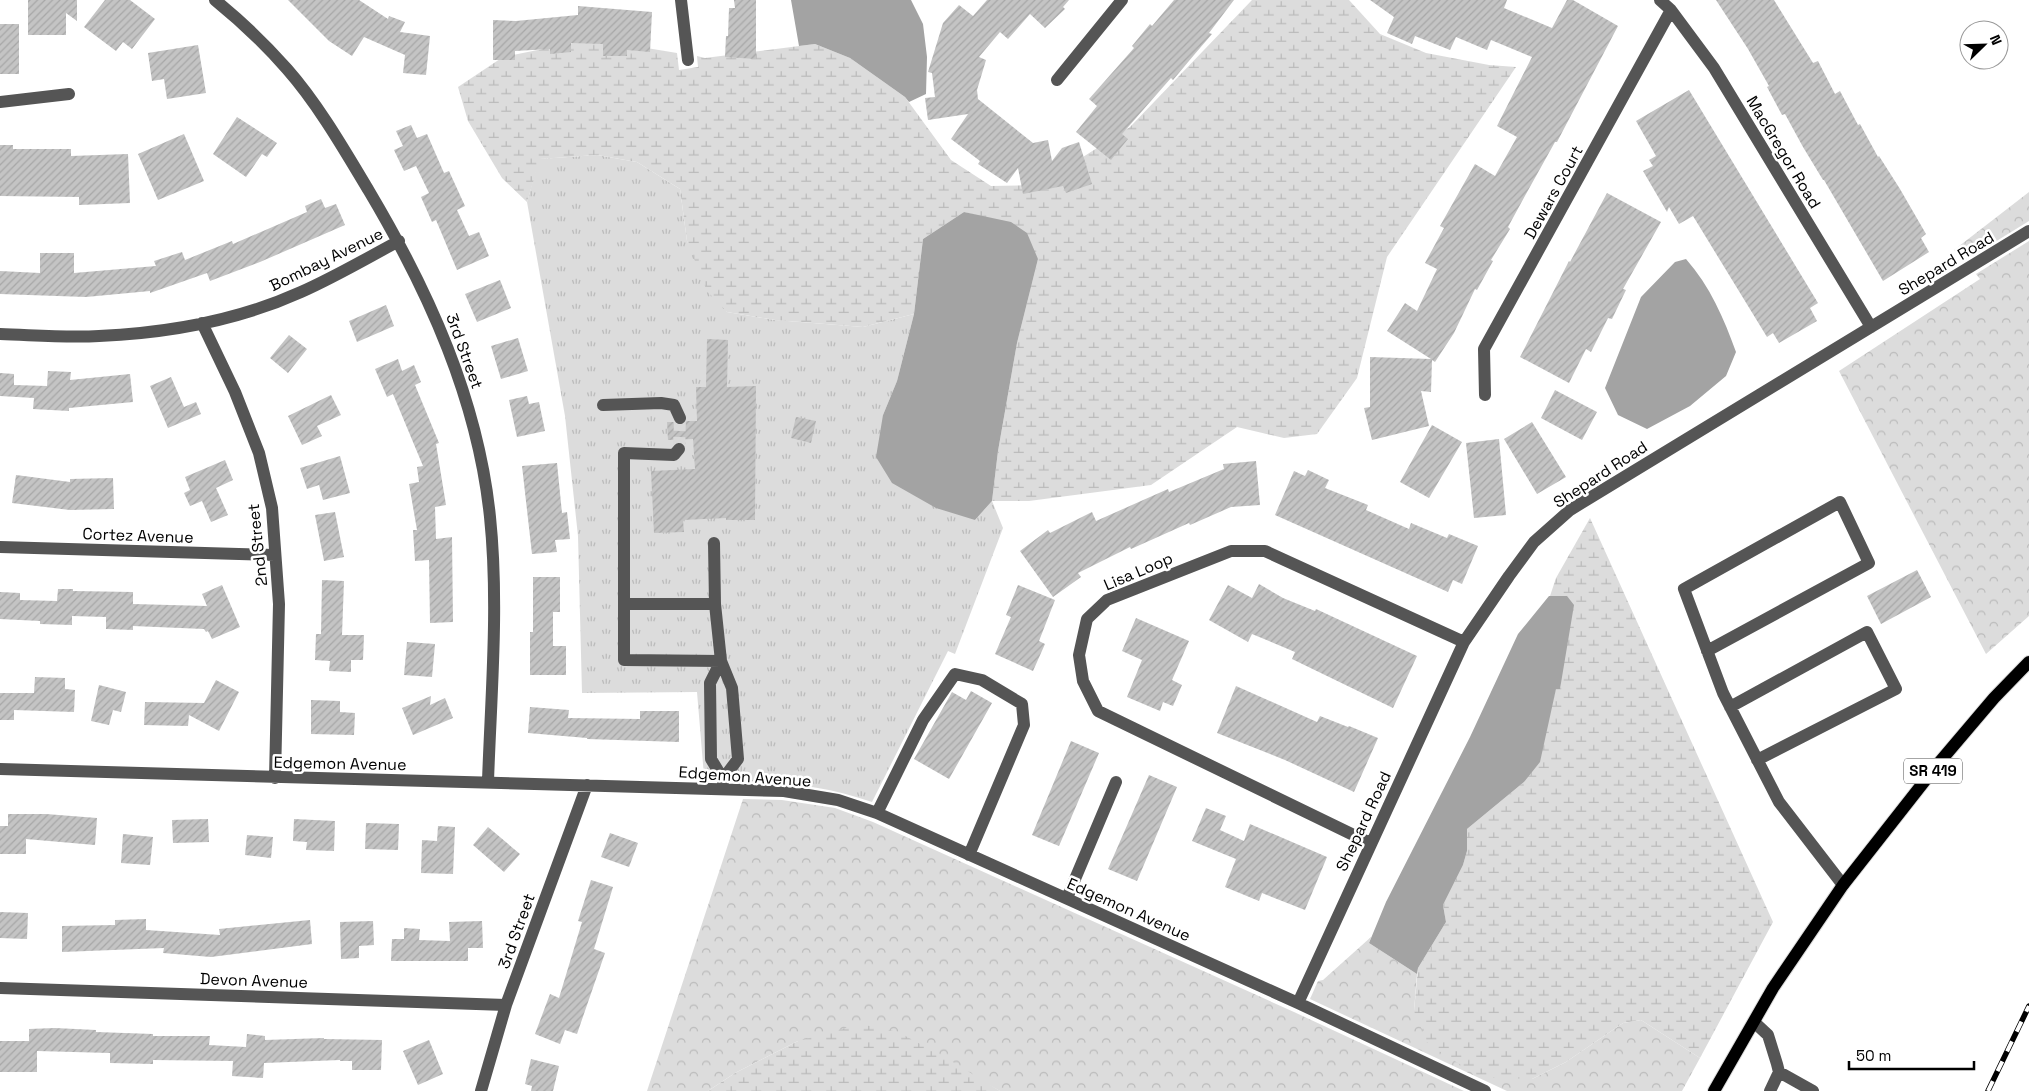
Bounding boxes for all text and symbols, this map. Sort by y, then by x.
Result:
north arrow [1959,20,2009,70]
text: N [1986,32,2006,48]
street label: MacGregor Road [1742,92,1825,212]
street label: Dewars Court [1519,142,1588,243]
street label: Bombay Avenue [266,223,386,296]
street label: Shepard Road [1895,227,1998,300]
street label: 3rd Street [441,311,488,392]
street label: Shepard Road [1549,436,1651,513]
street label: 2nd Street [243,503,272,587]
street label: Cortez Avenue [82,523,194,548]
street label: Lisa Loop [1100,548,1176,595]
street label: Edgemon Avenue [273,752,407,775]
road number: SR 419 [1904,758,1962,784]
street label: Edgemon Avenue [678,761,812,792]
street label: Shepard Road [1331,768,1396,875]
street label: Edgemon Avenue [1064,873,1194,946]
street label: 3rd Street [493,891,540,972]
street label: Devon Avenue [200,968,308,993]
scale bar [1849,1038,1974,1070]
text: 50 m [1856,1046,1891,1065]

